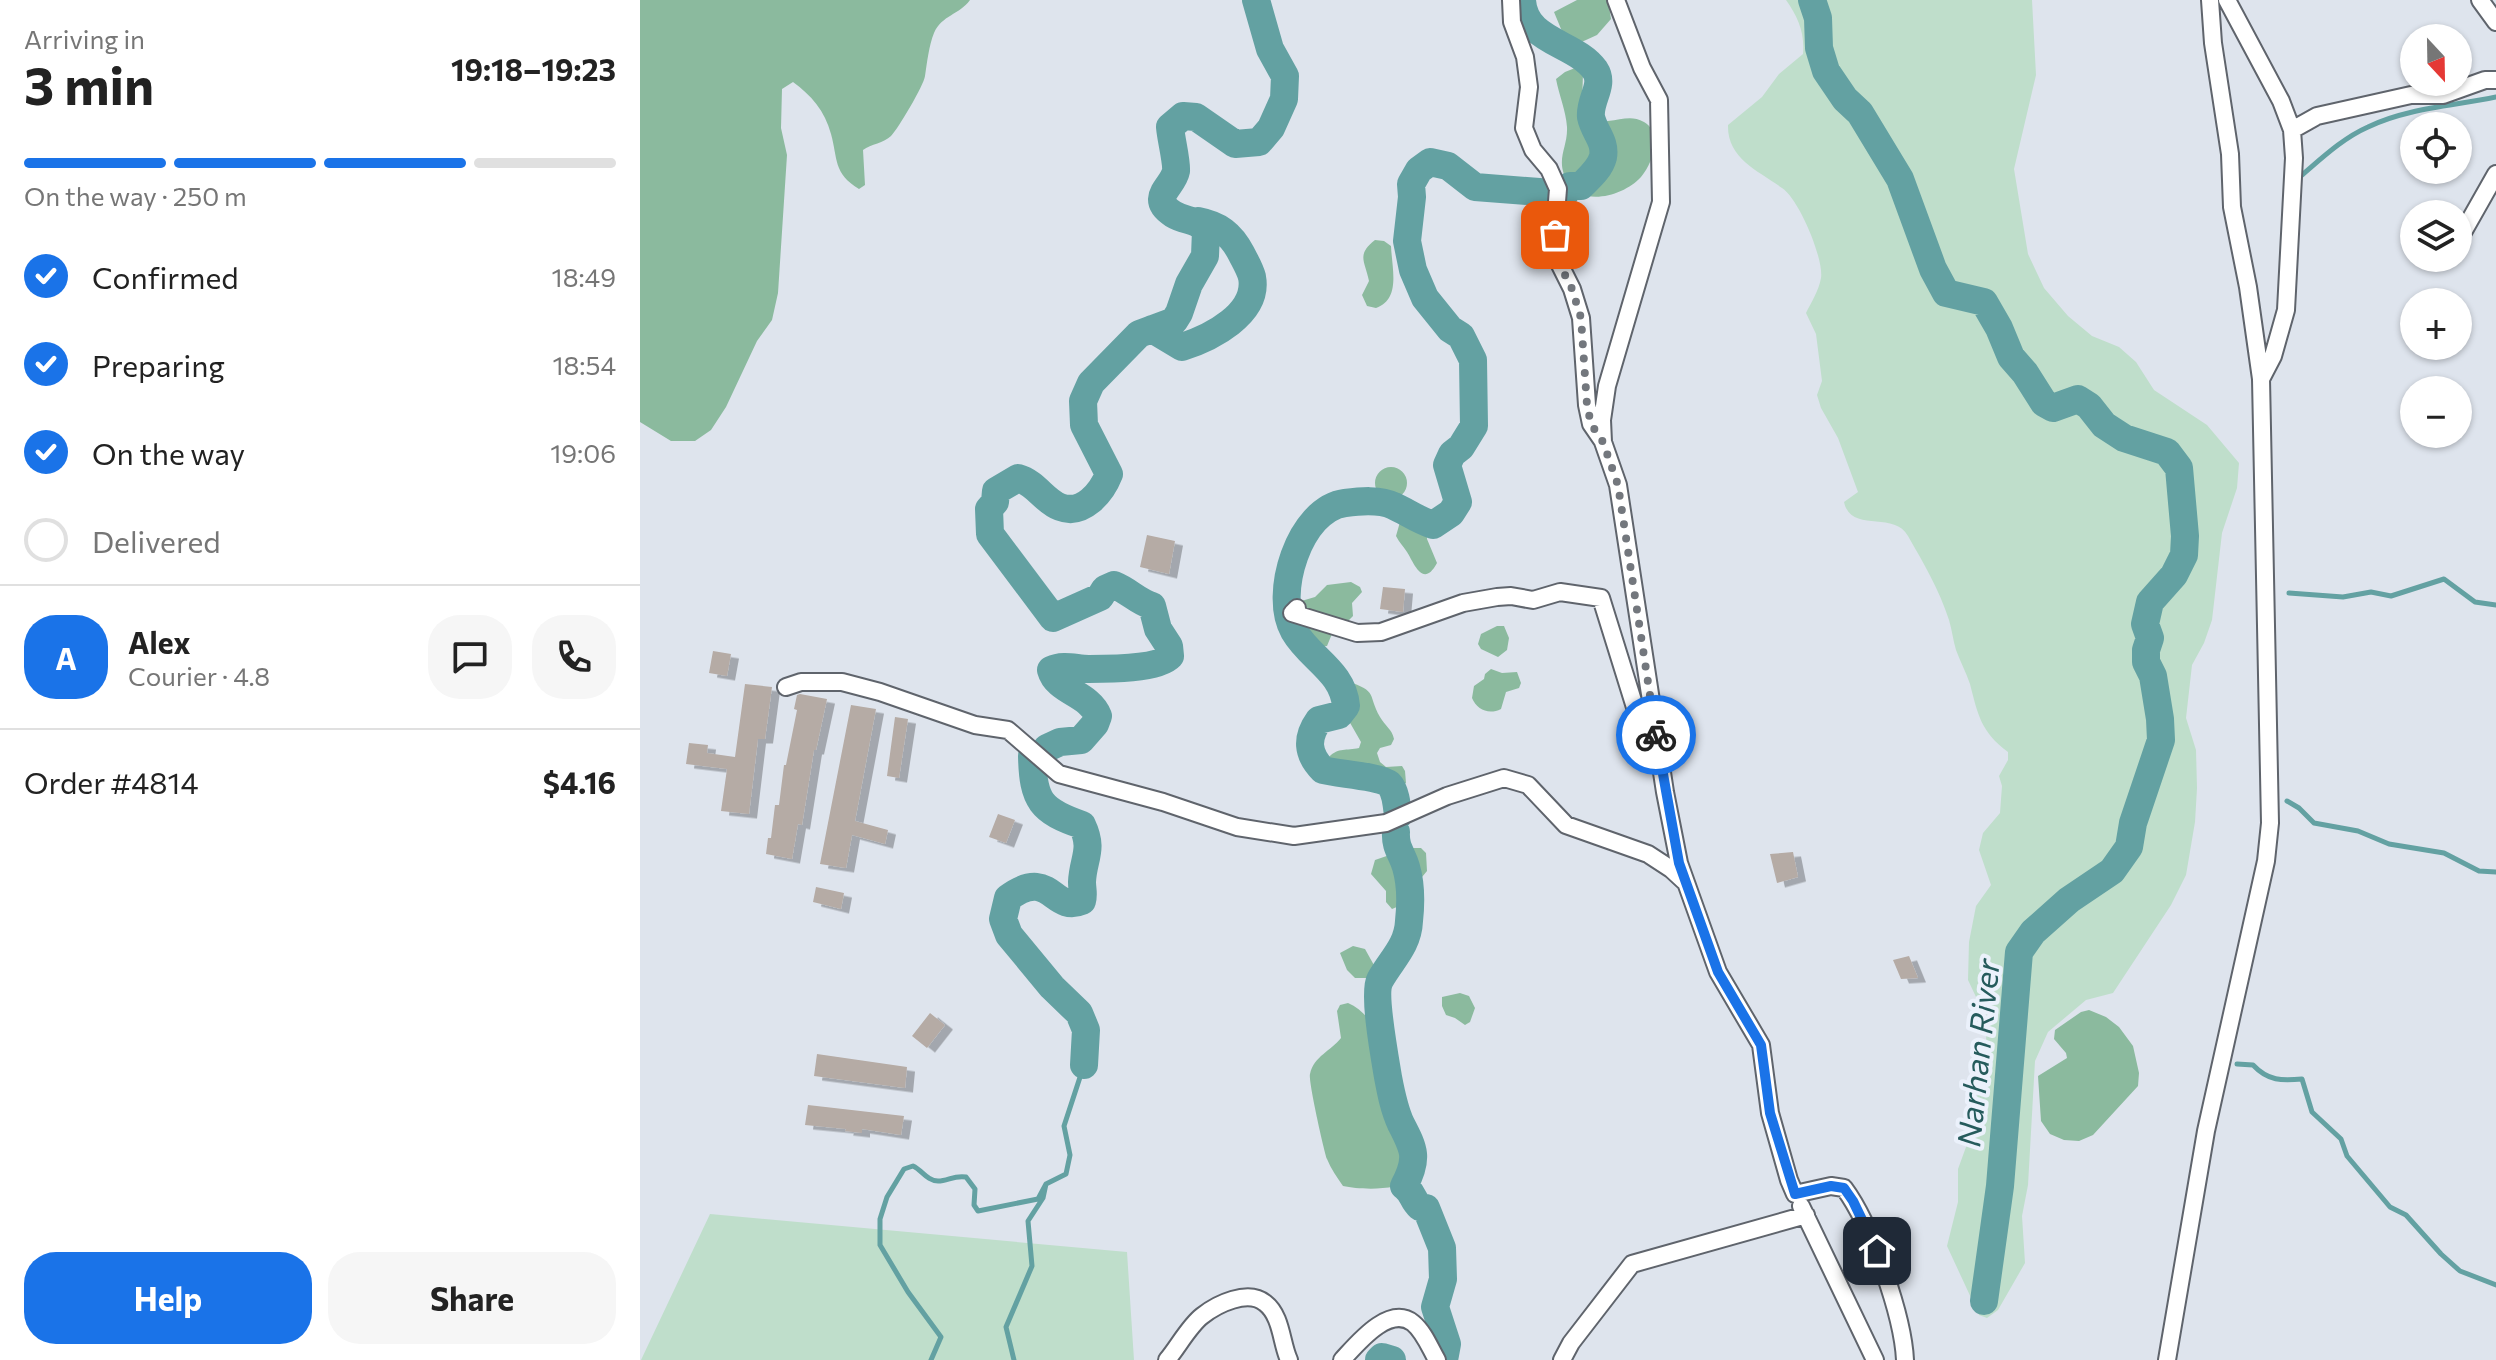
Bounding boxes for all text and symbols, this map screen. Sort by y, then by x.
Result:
text: Arriving in [24,23,145,54]
north arrow [2400,24,2472,96]
map controls [2400,24,2472,448]
text: 19:18–19:23 [451,50,616,87]
text: 3 min [24,52,154,116]
button: locate [2400,112,2472,184]
text: On the way · 250 m [24,180,247,211]
button: layers [2400,200,2472,272]
pin [1521,201,1589,269]
icon: bag [1533,213,1577,257]
icon: check [24,254,68,298]
text: Confirmed [92,258,239,295]
text: 18:49 [552,261,616,292]
button: + [2400,288,2472,360]
icon: check [24,342,68,386]
text: Preparing [92,346,225,383]
text: 18:54 [552,349,616,380]
button: − [2400,376,2472,448]
icon: check [24,430,68,474]
text: On the way [92,434,245,471]
text: 19:06 [550,437,616,468]
text: Delivered [92,522,221,559]
button: chat [428,615,512,699]
button: phone [532,615,616,699]
text: Alex [128,623,191,660]
text: A [55,639,77,676]
text: Courier · 4.8 [128,660,270,691]
courier [1616,695,1696,775]
icon: bike [1634,713,1678,757]
text: Order #4814 [24,763,198,800]
text: $4.16 [543,763,616,800]
water label: Narhan River [1947,956,2007,1149]
pin [1843,1217,1911,1285]
icon: home [1855,1229,1899,1273]
button: Help [24,1252,312,1344]
button: Share [328,1252,616,1344]

